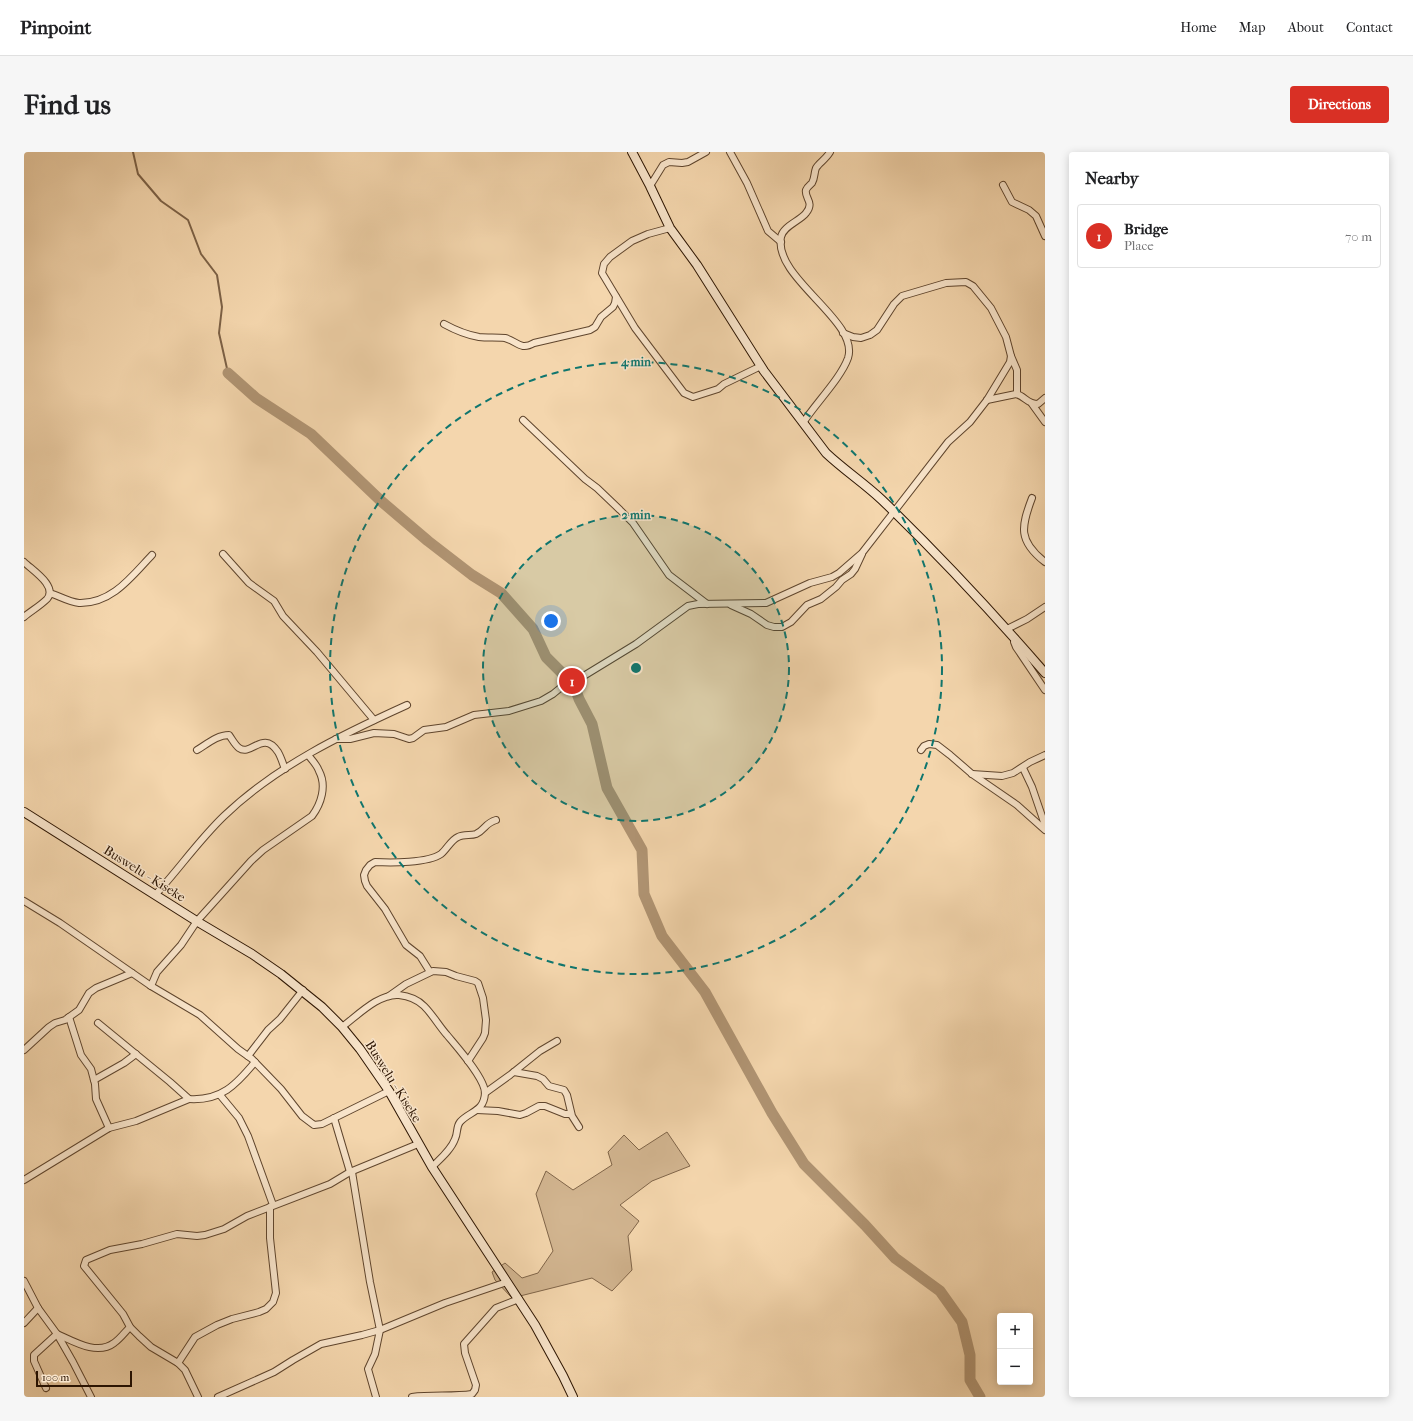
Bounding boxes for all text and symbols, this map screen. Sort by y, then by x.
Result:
text: Pinpoint [20,17,91,39]
text: Home [1180,19,1217,36]
text: Map [1239,19,1266,36]
text: About [1288,19,1324,36]
text: Contact [1346,19,1393,36]
button: Directions [1290,86,1389,123]
text: Find us [24,88,111,121]
text: Nearby [1085,168,1139,188]
text: Bridge [1124,220,1168,238]
text: 1 [1097,229,1101,244]
text: 70 m [1345,229,1372,244]
text: Place [1124,238,1154,253]
text: 4 min [620,355,652,370]
text: 2 min [621,508,652,522]
your location [541,611,561,631]
centre of rings [629,661,643,675]
pin: 1 [559,666,585,696]
street label: Buswelu - Kiseke [101,842,189,905]
street label: Buswelu - Kiseke [362,1038,425,1125]
map controls [997,1313,1033,1385]
button: + [997,1313,1033,1349]
button: − [997,1349,1033,1385]
scale bar [36,1369,132,1388]
text: 100 m [42,1371,70,1384]

